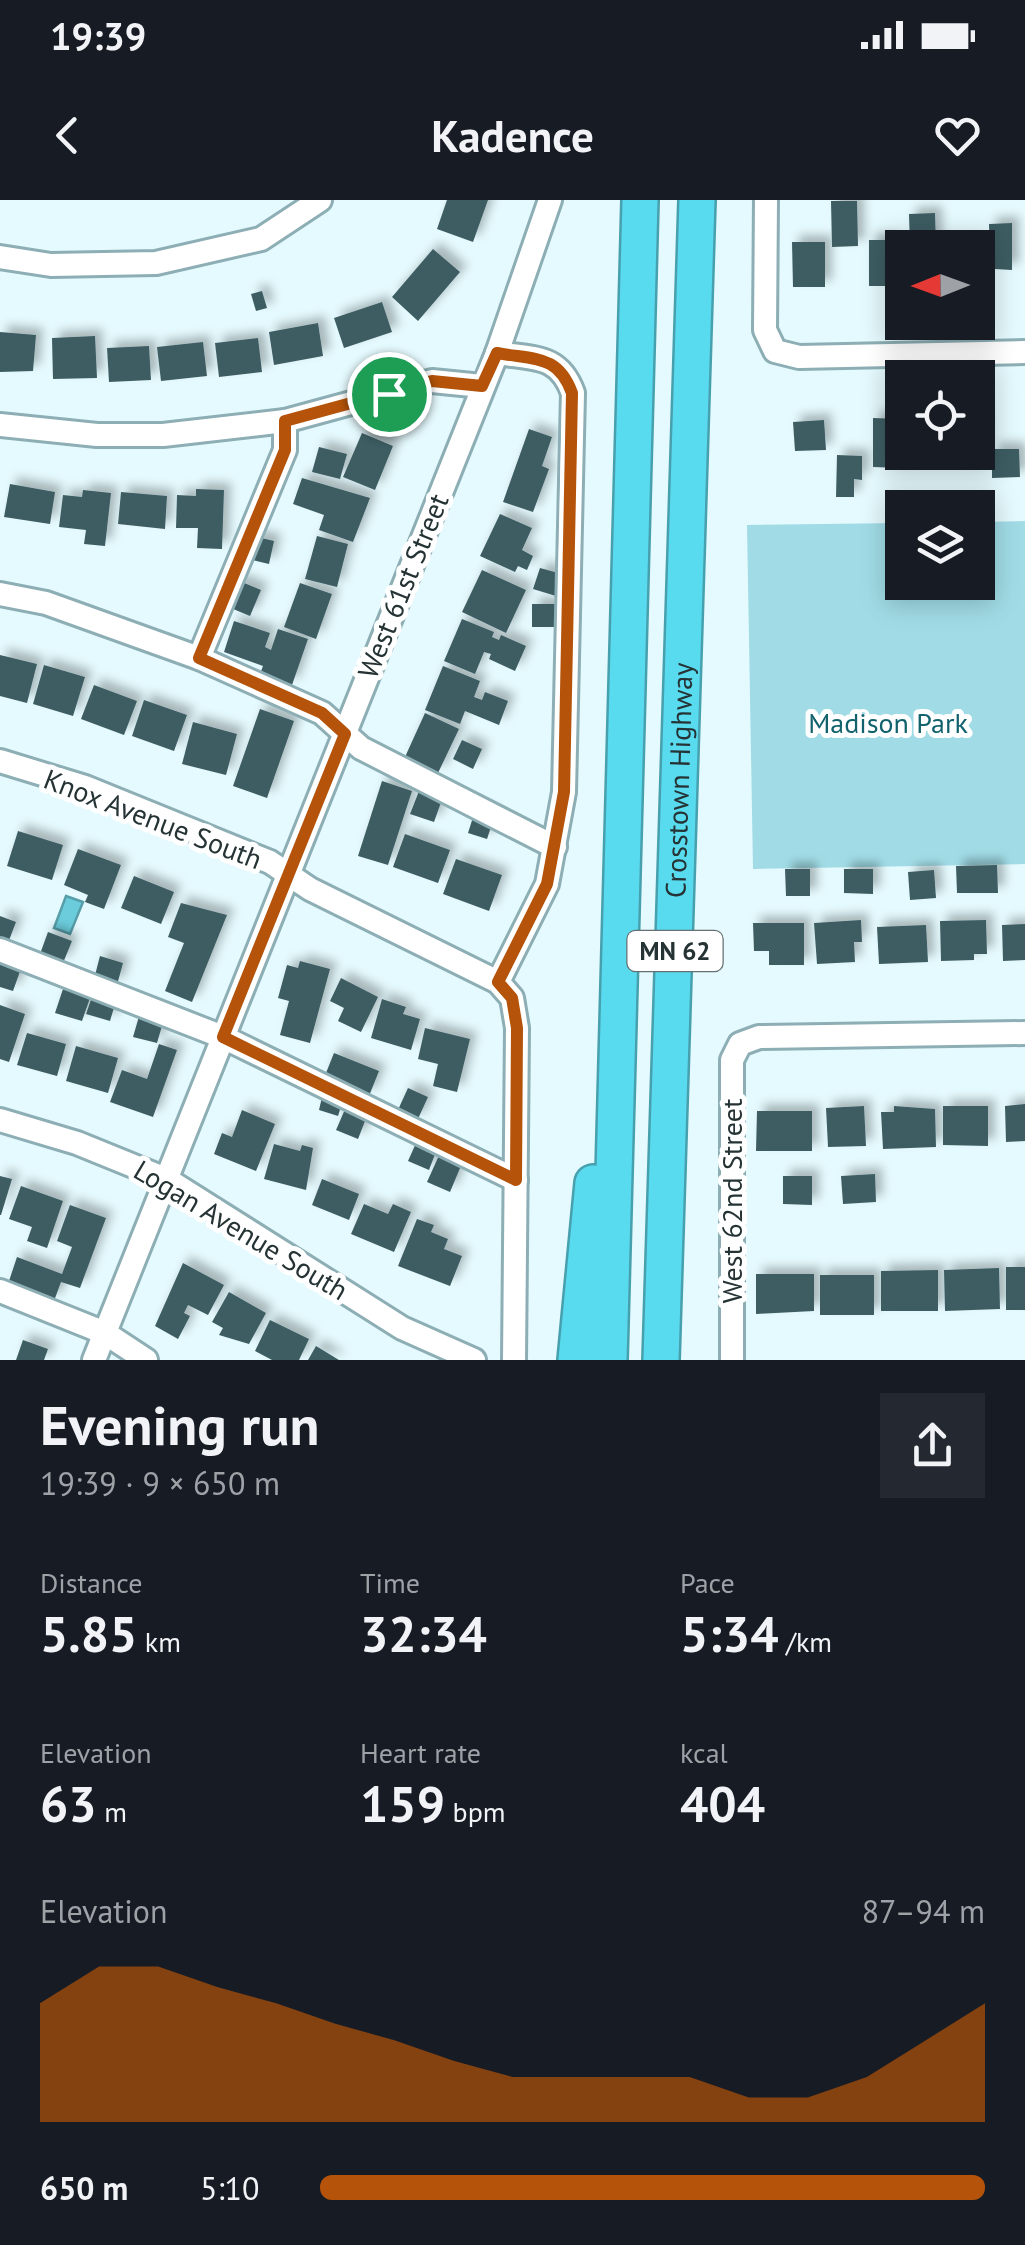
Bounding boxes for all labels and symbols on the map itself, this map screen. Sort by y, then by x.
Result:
north arrow [885,230,995,340]
pin [347,352,432,437]
street label: West 61st Street [349,488,457,684]
street label: Crosstown Highway [656,662,701,898]
park label: Madison Park [808,704,968,741]
street label: Knox Avenue South [39,760,268,877]
road number: MN 62 [628,931,722,971]
street label: West 62nd Street [713,1098,750,1303]
street label: Logan Avenue South [127,1151,355,1308]

